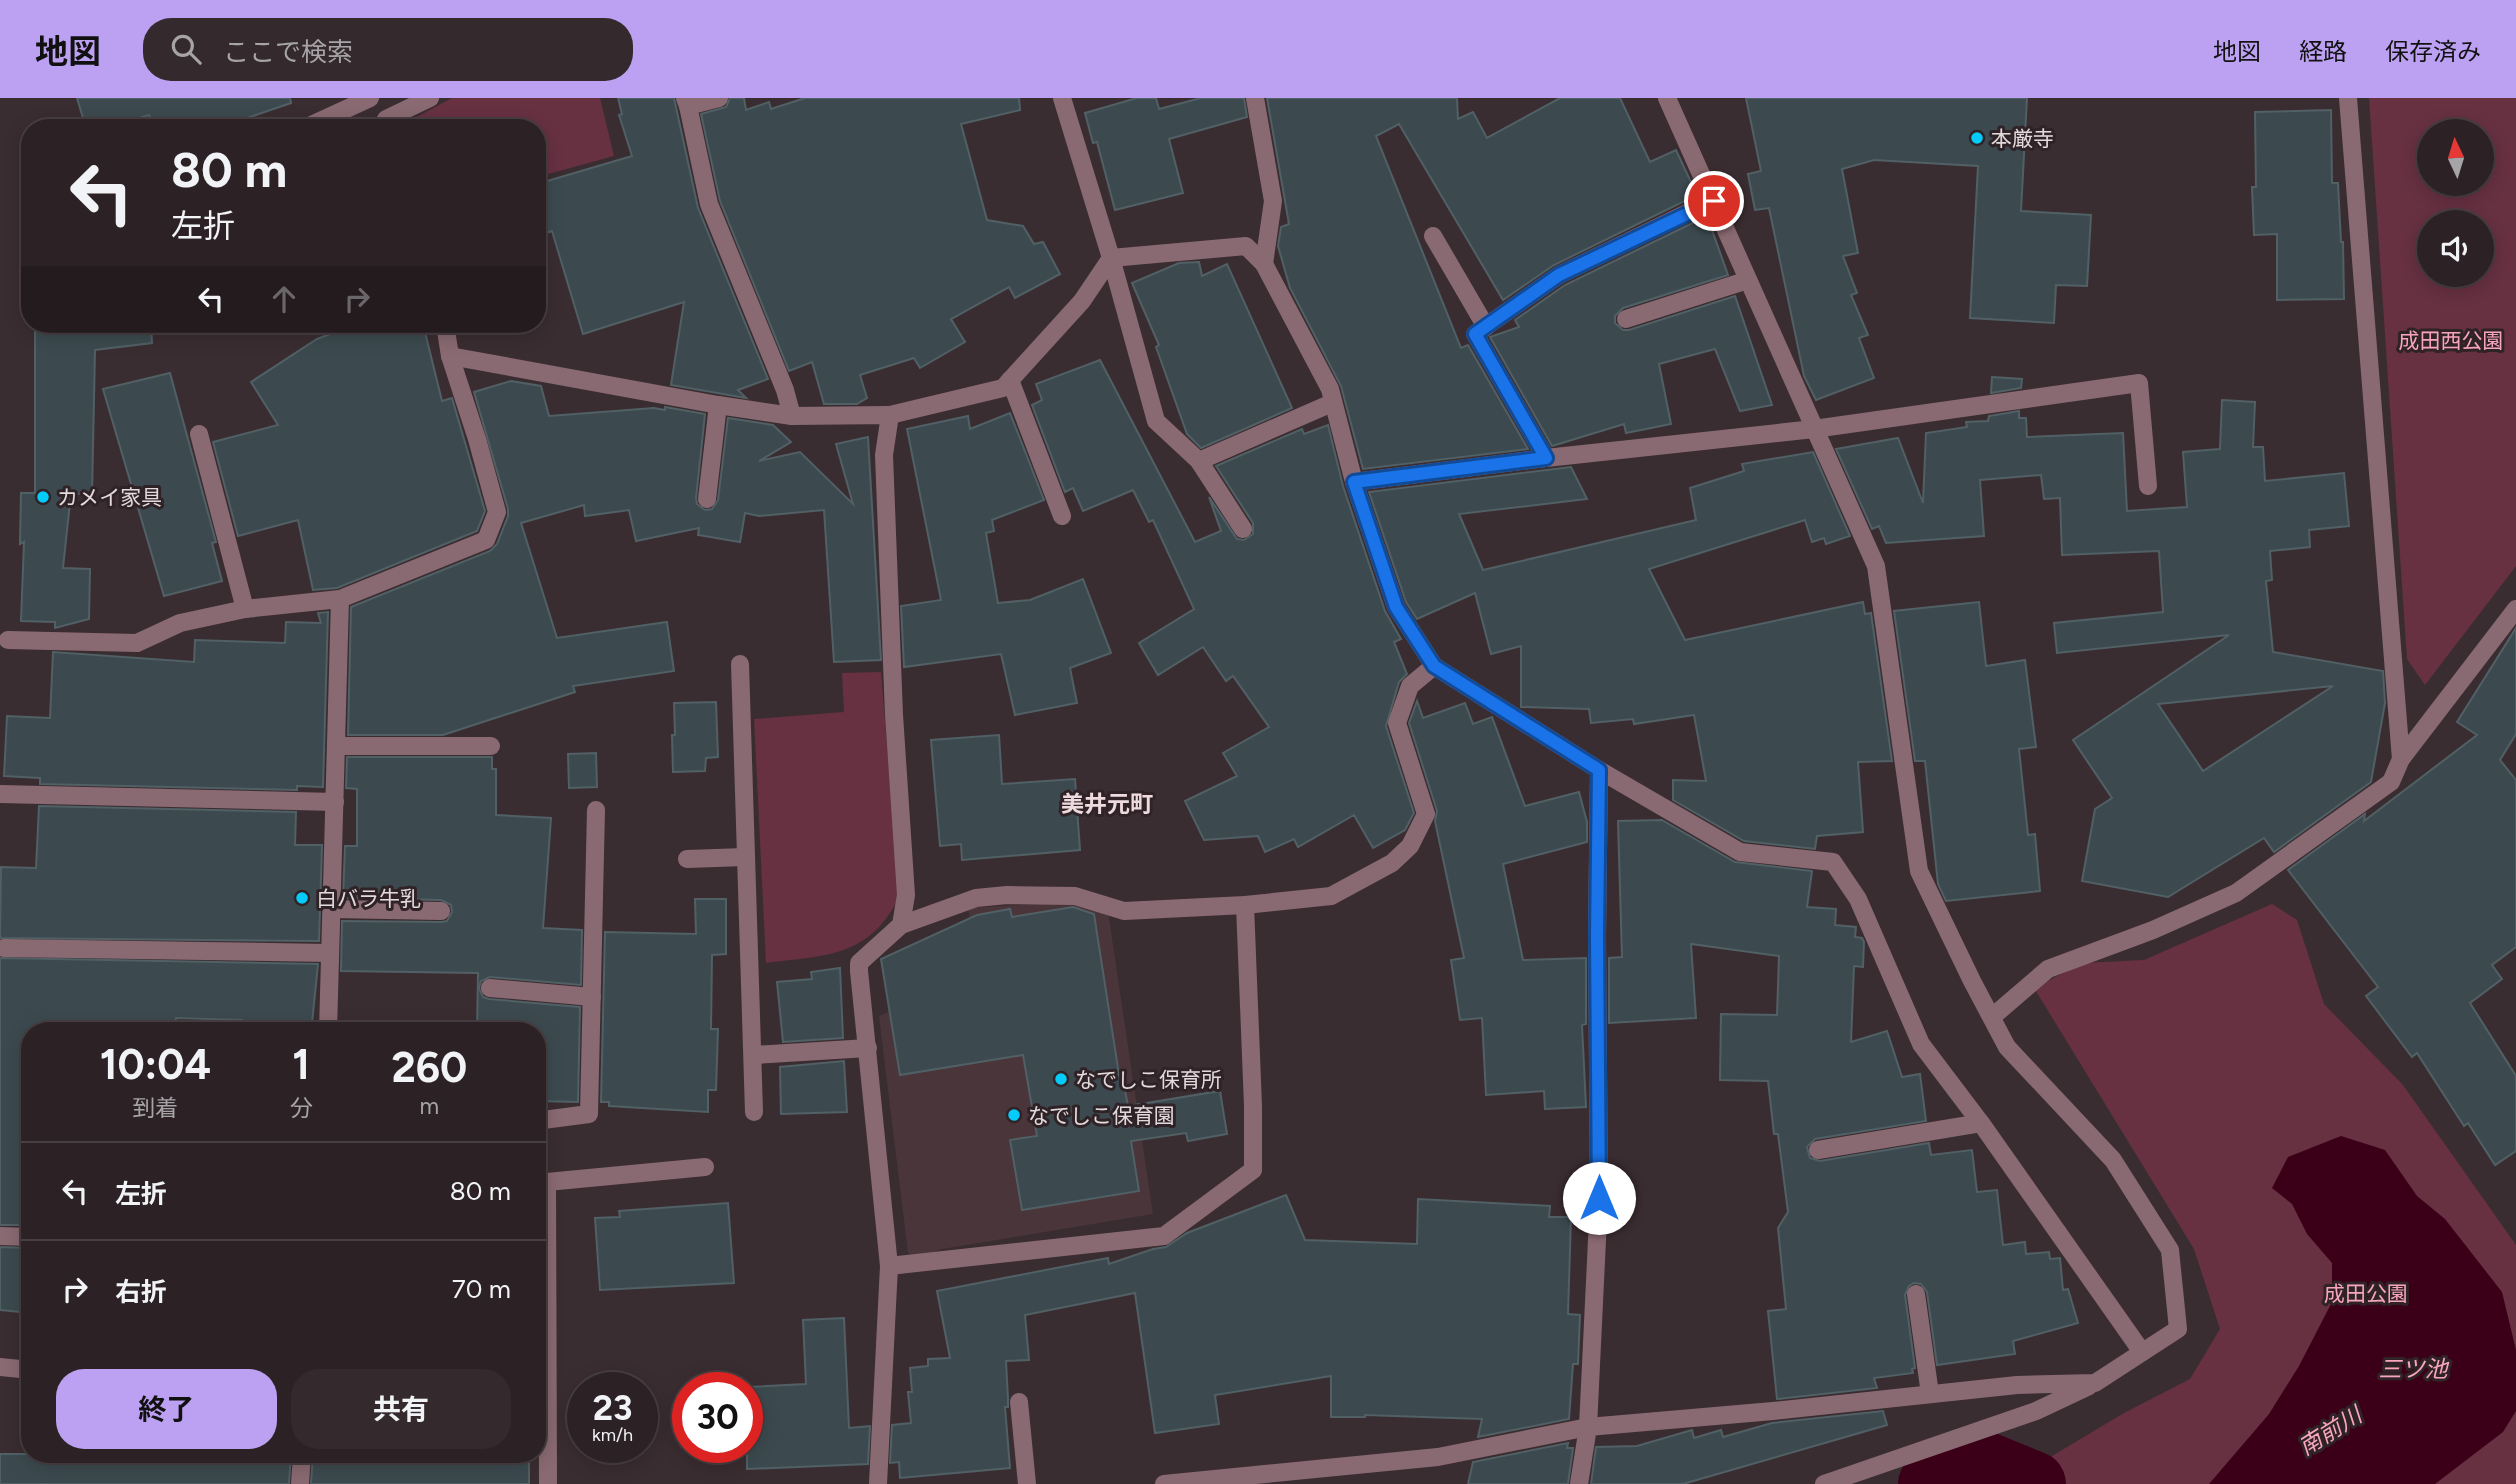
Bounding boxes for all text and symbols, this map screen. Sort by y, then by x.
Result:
search box [143,18,633,81]
icon: search [167,30,205,68]
text: 地図 [35,32,101,71]
text: ここで検索 [223,36,353,68]
text: 地図 [2213,37,2261,66]
text: 経路 [2299,37,2347,66]
text: 保存済み [2385,37,2481,66]
north arrow [2417,119,2494,196]
map controls [2417,119,2494,287]
place label: 本厳寺 [1991,126,2054,151]
marker: 本厳寺 [1969,130,1985,146]
text: 80 m [171,140,287,199]
icon: left [56,147,147,238]
pin [1684,171,1744,231]
icon: arrive [1695,182,1733,220]
text: 左折 [171,207,235,245]
button: sound [2417,210,2494,287]
icon: left [192,280,230,318]
icon: ahead [265,280,303,318]
icon: right [338,280,376,318]
park label: 成田西公園 [2399,328,2504,353]
place label: カメイ家具 [57,485,162,510]
marker: カメイ家具 [35,489,51,505]
district label: 美井元町 [1061,790,1153,818]
place label: 白バラ牛乳 [316,886,421,911]
marker: 白バラ牛乳 [294,890,310,906]
text: 10:04 [100,1039,211,1090]
text: 1 [292,1039,310,1090]
text: 260 [391,1042,467,1093]
place label: なでしこ保育所 [1075,1067,1222,1092]
marker: なでしこ保育所 [1053,1071,1069,1087]
text: m [420,1092,439,1120]
text: 到着 [132,1094,178,1122]
text: 分 [290,1094,313,1122]
place label: なでしこ保育園 [1028,1103,1175,1128]
marker: なでしこ保育園 [1006,1107,1022,1123]
position arrow [1562,1161,1636,1235]
icon: left [56,1172,94,1210]
text: 80 m [450,1175,511,1207]
text: 左折 [115,1178,167,1210]
icon: right [56,1270,94,1308]
text: 70 m [452,1273,511,1305]
text: 右折 [115,1276,167,1308]
park label: 成田公園 [2324,1281,2408,1306]
water label: 三ツ池 [2379,1355,2450,1383]
button: 終了 [56,1369,277,1449]
button: 共有 [291,1369,511,1449]
speed limit sign: 30 [672,1372,763,1463]
text: 23 [593,1387,632,1429]
water label: 南前川 [2293,1399,2369,1461]
text: km/h [592,1424,633,1446]

